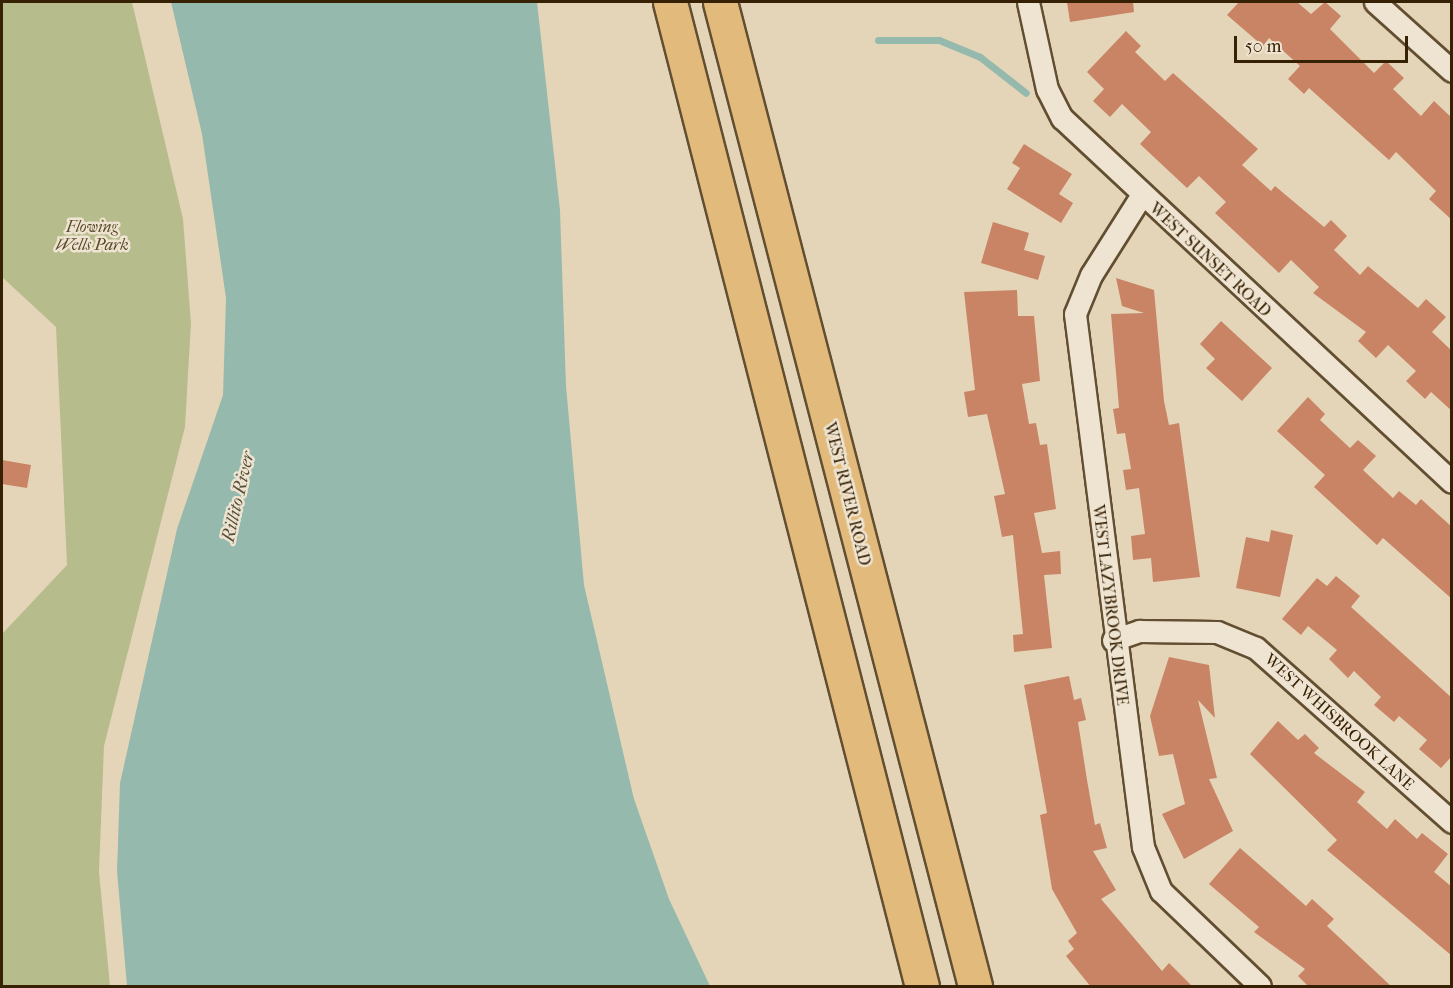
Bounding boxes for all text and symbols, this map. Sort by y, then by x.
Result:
scale bar [1237,24,1411,62]
text: 50 m [1245,36,1281,57]
street label: WEST SUNSET ROAD [1145,199,1275,321]
park label: Flowing Wells Park [55,217,129,255]
street label: WEST RIVER ROAD [820,420,874,568]
water label: Rillito River [218,450,260,544]
street label: WEST LAZYBROOK DRIVE [1088,504,1132,706]
street label: WEST WHISBROOK LANE [1260,650,1418,794]

